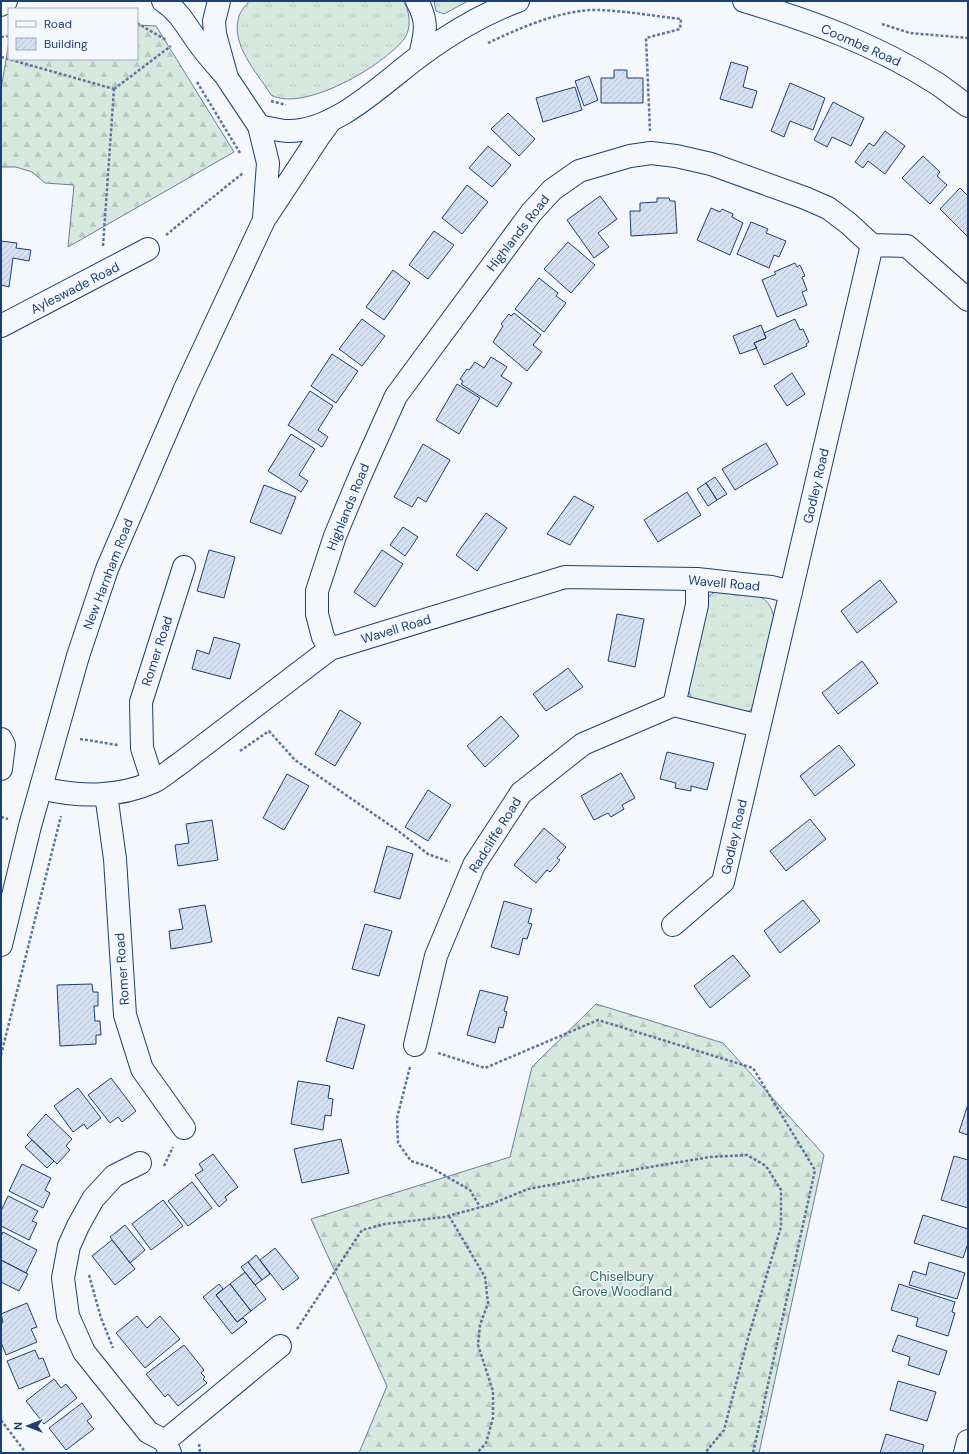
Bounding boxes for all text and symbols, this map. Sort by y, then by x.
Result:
legend [8,8,138,60]
text: Road [44,16,72,32]
street label: Coombe Road [818,20,904,70]
text: Building [44,36,88,52]
street label: Highlands Road [483,191,553,275]
street label: Ayleswade Road [28,258,122,318]
street label: Godley Road [799,447,833,525]
street label: Highlands Road [323,461,373,553]
street label: New Harnham Road [79,516,137,632]
street label: Wavell Road [687,571,761,595]
street label: Wavell Road [359,610,433,648]
street label: Romer Road [138,614,176,688]
street label: Radcliffe Road [465,794,525,876]
street label: Godley Road [717,798,751,876]
street label: Romer Road [111,932,133,1006]
park label: Chiselbury Grove Woodland [572,1268,672,1300]
north arrow [8,1406,48,1446]
text: N [11,1422,25,1430]

